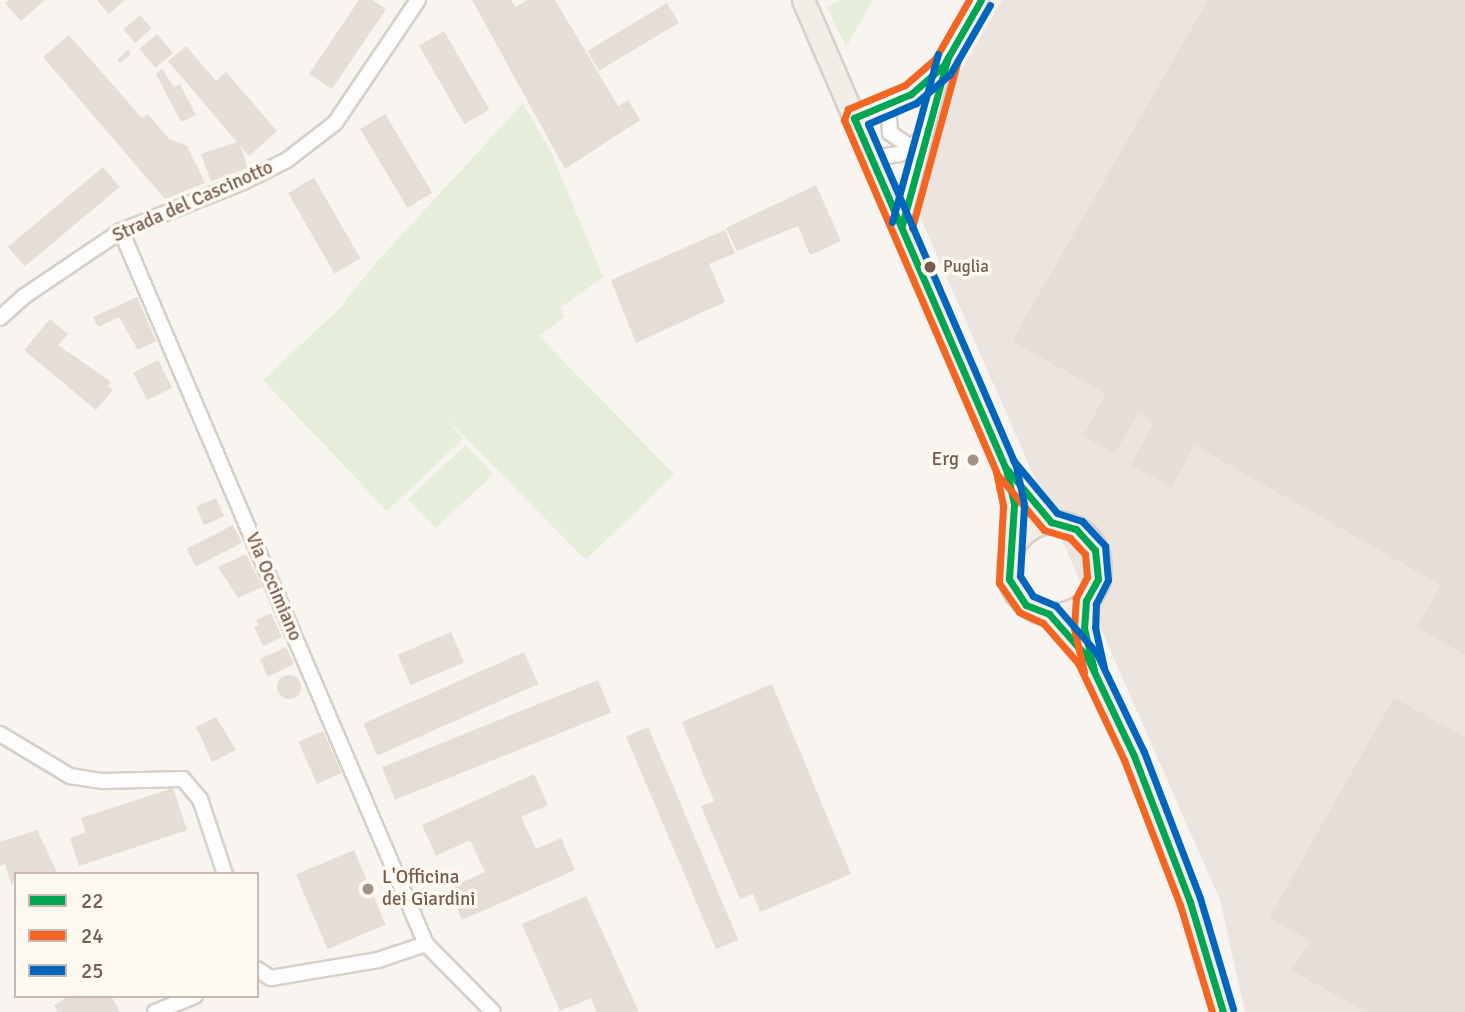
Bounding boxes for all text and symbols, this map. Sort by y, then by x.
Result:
street label: Strada del Cascinotto [109,156,277,248]
place label: Puglia [943,257,989,277]
marker: Puglia [923,260,937,274]
place label: Erg [931,449,959,471]
marker: Erg [965,452,981,468]
street label: Via Occimiano [240,529,306,645]
place label: L'Officina dei Giardini [382,867,475,911]
legend [14,872,259,998]
marker: L'Officina dei Giardini [360,881,376,897]
text: 22 [81,888,104,914]
text: 24 [81,923,104,949]
text: 25 [81,958,104,984]

